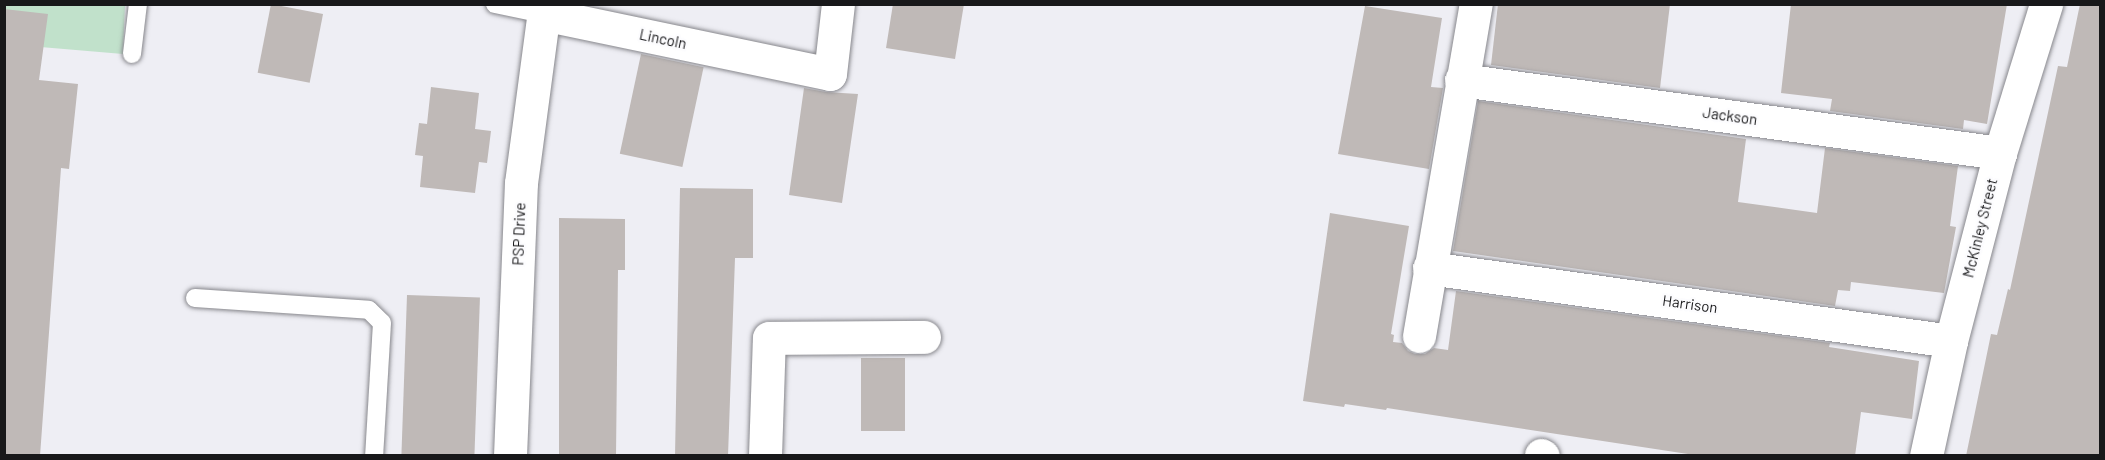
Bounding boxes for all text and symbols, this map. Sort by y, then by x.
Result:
street label: Lincoln [638,25,688,53]
street label: Jackson [1701,103,1759,129]
street label: McKinley Street [1959,176,2001,280]
street label: PSP Drive [509,202,529,266]
street label: Harrison [1661,291,1719,317]

